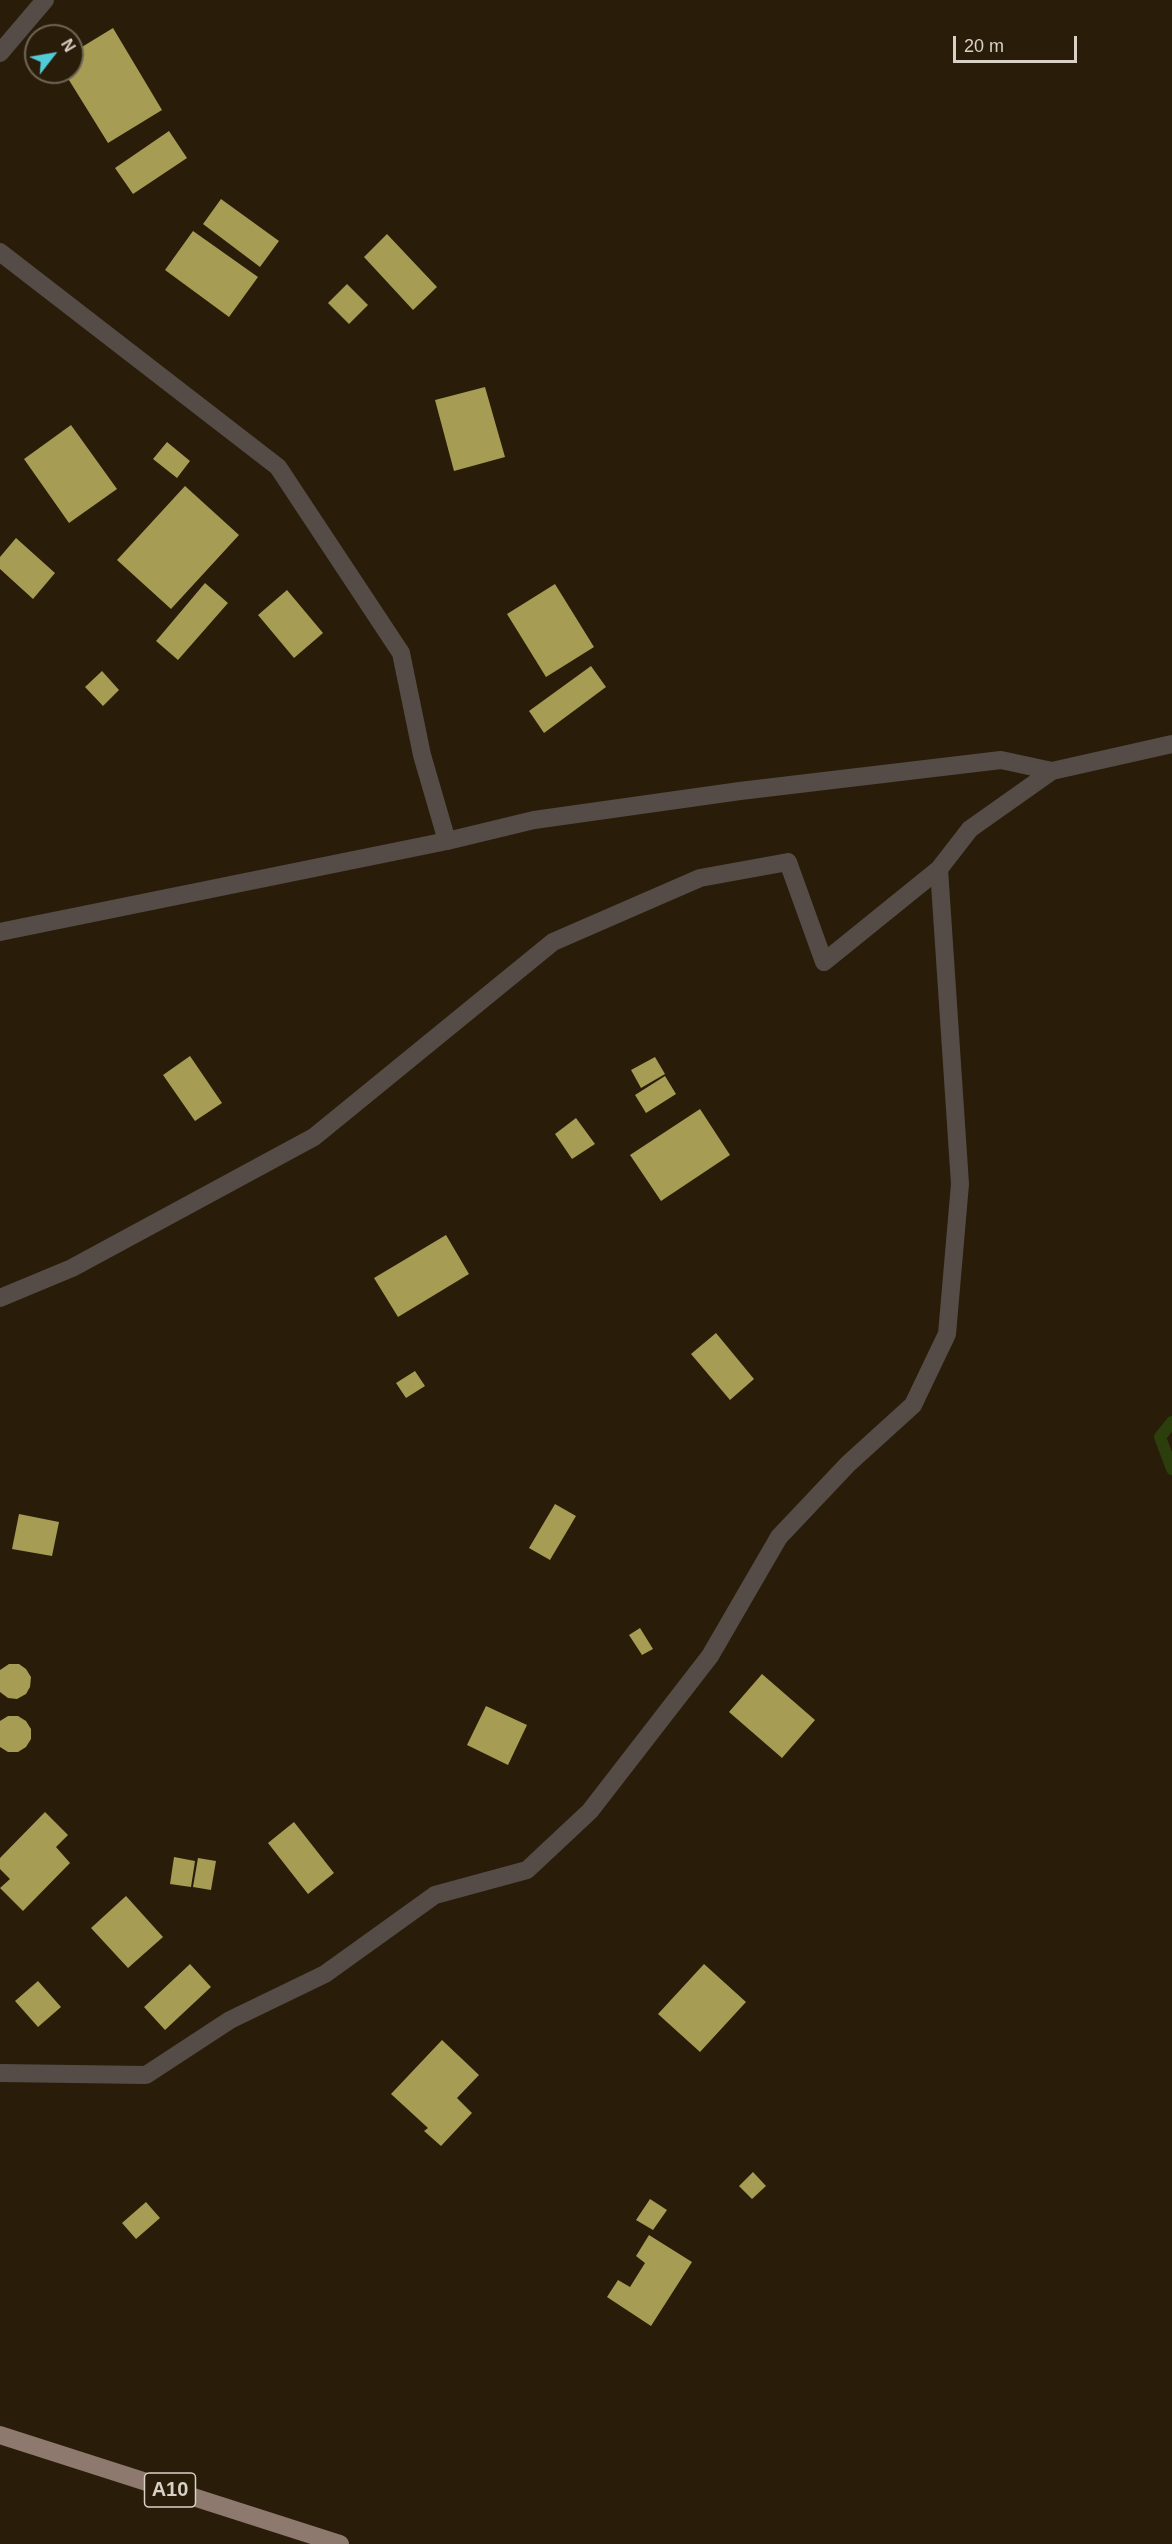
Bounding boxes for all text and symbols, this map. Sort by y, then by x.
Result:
north arrow [24,24,84,84]
scale bar [956,24,1080,62]
text: N [58,36,78,55]
text: 20 m [964,36,1004,56]
road number: A10 [144,2473,195,2507]

